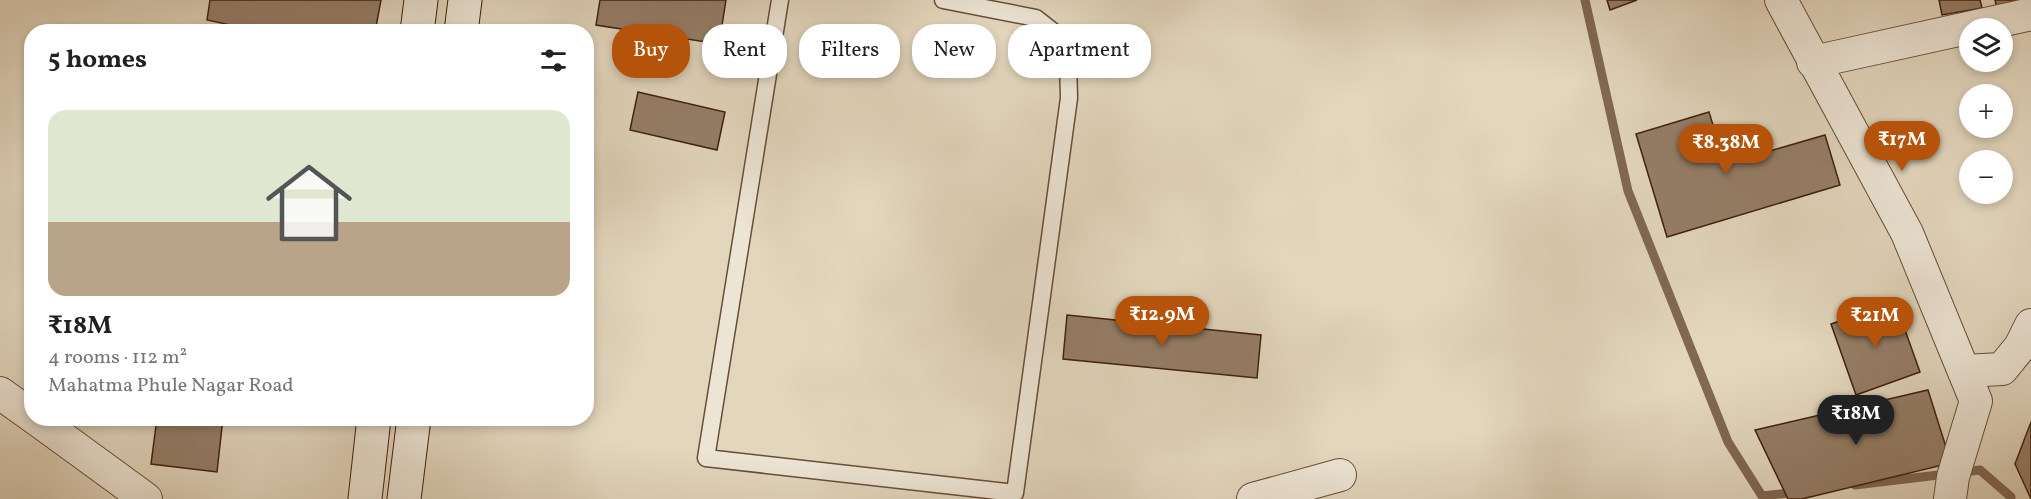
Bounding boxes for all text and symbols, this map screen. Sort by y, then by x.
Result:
map controls [1959,18,2013,204]
button: layers [1959,18,2013,72]
chip: Buy [612,24,690,78]
chip: Rent [702,24,787,78]
chip: Filters [799,24,900,78]
chip: New [912,24,996,78]
chip: Apartment [1008,24,1151,78]
text: 5 homes [48,42,147,78]
icon: filters [537,44,570,77]
button: + [1959,84,2013,138]
pin: ₹17M [1866,121,1938,172]
pin: ₹8.38M [1677,124,1775,175]
text: ₹17M [1878,126,1926,154]
text: ₹8.38M [1692,129,1760,157]
icon: home [255,149,363,257]
button: − [1959,150,2013,204]
pin: ₹12.9M [1113,296,1211,347]
pin: ₹21M [1839,297,1911,348]
text: ₹12.9M [1129,301,1195,329]
text: ₹21M [1851,302,1899,330]
text: ₹18M [48,308,112,344]
text: 4 rooms · 112 m² [48,344,187,372]
text: Mahatma Phule Nagar Road [48,372,294,400]
pin: ₹18M [1820,395,1892,446]
text: ₹18M [1831,400,1881,428]

